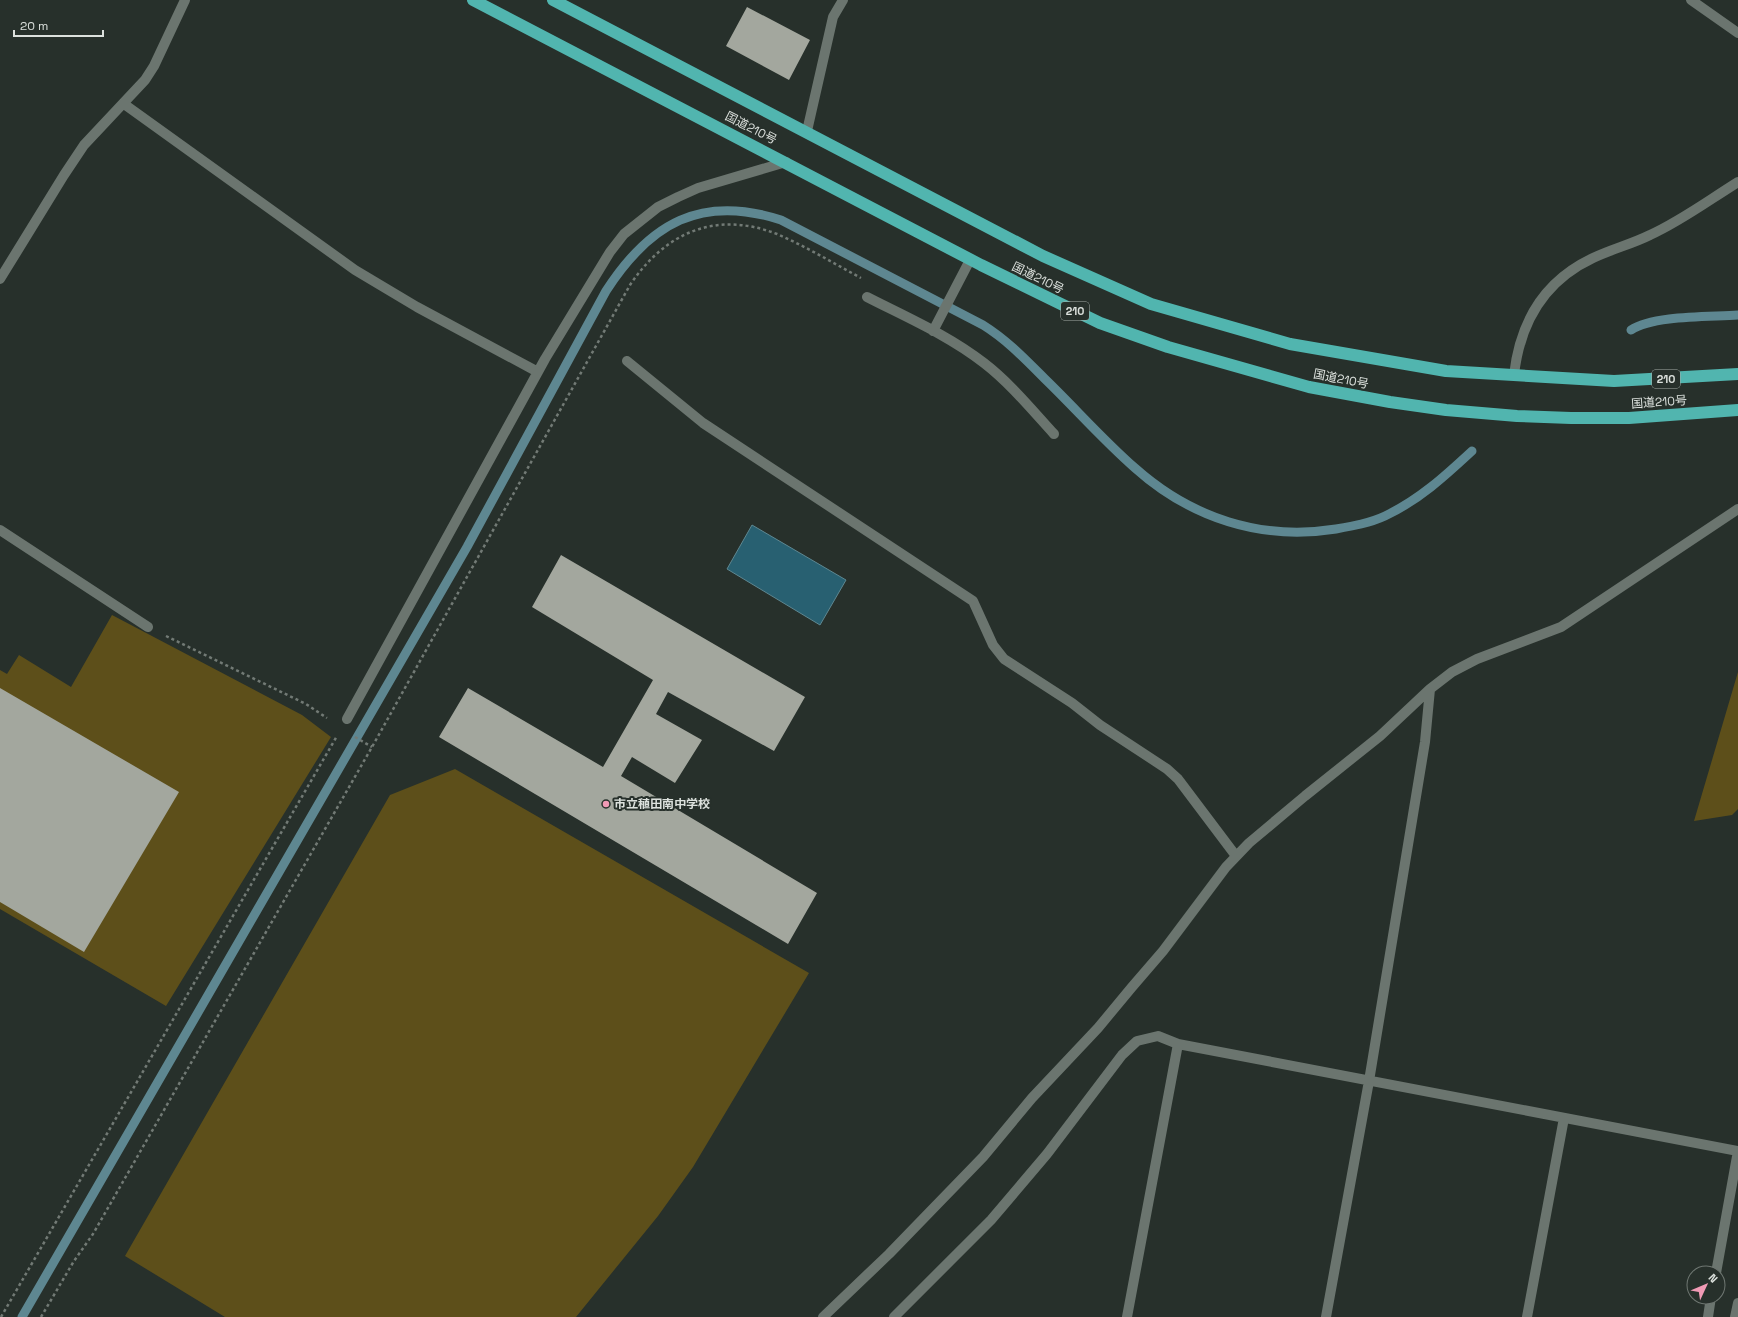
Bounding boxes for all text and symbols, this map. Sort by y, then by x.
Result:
scale bar [14,12,103,38]
text: 20 m [20,18,48,34]
street label: 国道210号 [722,108,780,148]
street label: 国道210号 [1009,259,1067,297]
road number: 210 [1061,302,1089,320]
street label: 国道210号 [1312,366,1370,392]
road number: 210 [1652,370,1680,388]
street label: 国道210号 [1631,392,1687,412]
place label: 市立稙田南中学校 [614,796,710,812]
marker: 市立稙田南中学校 [601,799,611,809]
north arrow [1686,1265,1726,1305]
text: N [1706,1271,1721,1286]

